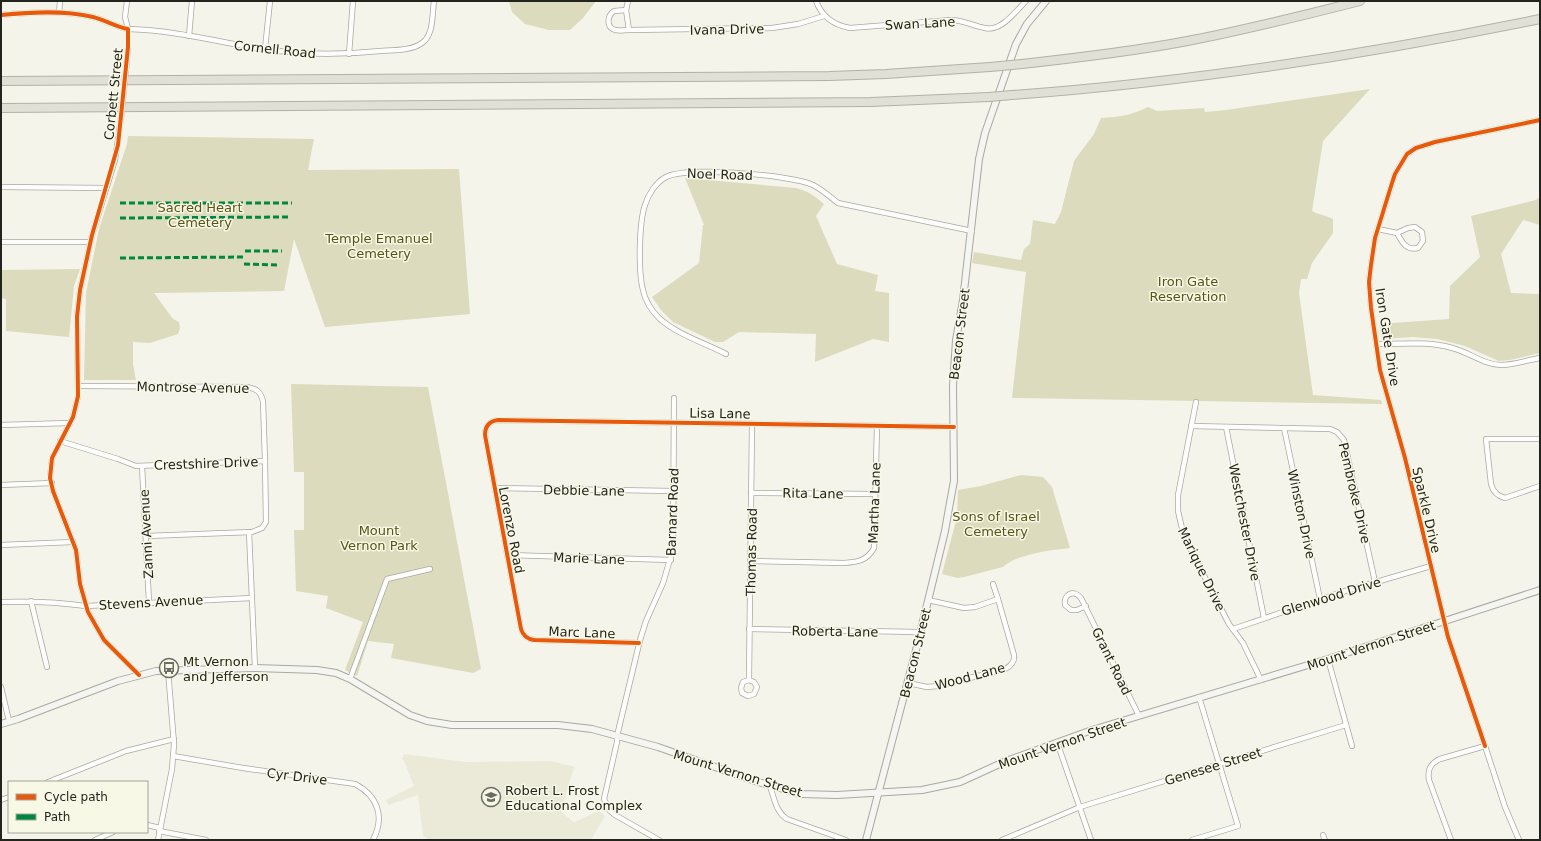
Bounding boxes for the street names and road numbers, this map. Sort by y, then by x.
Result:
street label: Swan Lane [884,14,956,33]
street label: Ivana Drive [690,21,764,38]
street label: Cornell Road [233,38,317,61]
street label: Corbett Street [101,47,126,141]
street label: Noel Road [687,166,753,183]
street label: Iron Gate Drive [1372,287,1403,387]
street label: Beacon Street [946,288,973,381]
street label: Montrose Avenue [137,379,249,396]
street label: Lisa Lane [689,405,751,422]
street label: Pembroke Drive [1336,441,1373,545]
street label: Crestshire Drive [154,454,258,473]
street label: Martha Lane [866,462,883,544]
street label: Westchester Drive [1226,462,1263,582]
street label: Sparkle Drive [1409,466,1444,555]
street label: Barnard Road [663,468,682,556]
street label: Winston Drive [1285,468,1318,560]
street label: Debbie Lane [543,482,625,499]
street label: Rita Lane [782,485,844,502]
street label: Lorenzo Road [496,486,527,575]
street label: Zanni Avenue [137,489,156,579]
street label: Thomas Road [743,508,760,597]
street label: Marique Drive [1175,525,1228,614]
street label: Marie Lane [553,550,625,567]
street label: Glenwood Drive [1279,574,1383,619]
street label: Stevens Avenue [98,592,204,613]
street label: Beacon Street [897,607,934,700]
street label: Mount Vernon Street [1305,618,1437,673]
street label: Roberta Lane [792,623,878,640]
street label: Marc Lane [548,624,616,641]
street label: Grant Road [1089,625,1134,698]
street label: Wood Lane [933,660,1007,693]
street label: Mount Vernon Street [996,715,1128,772]
street label: Genesee Street [1163,745,1263,788]
street label: Mount Vernon Street [672,747,804,800]
street label: Cyr Drive [266,765,328,788]

